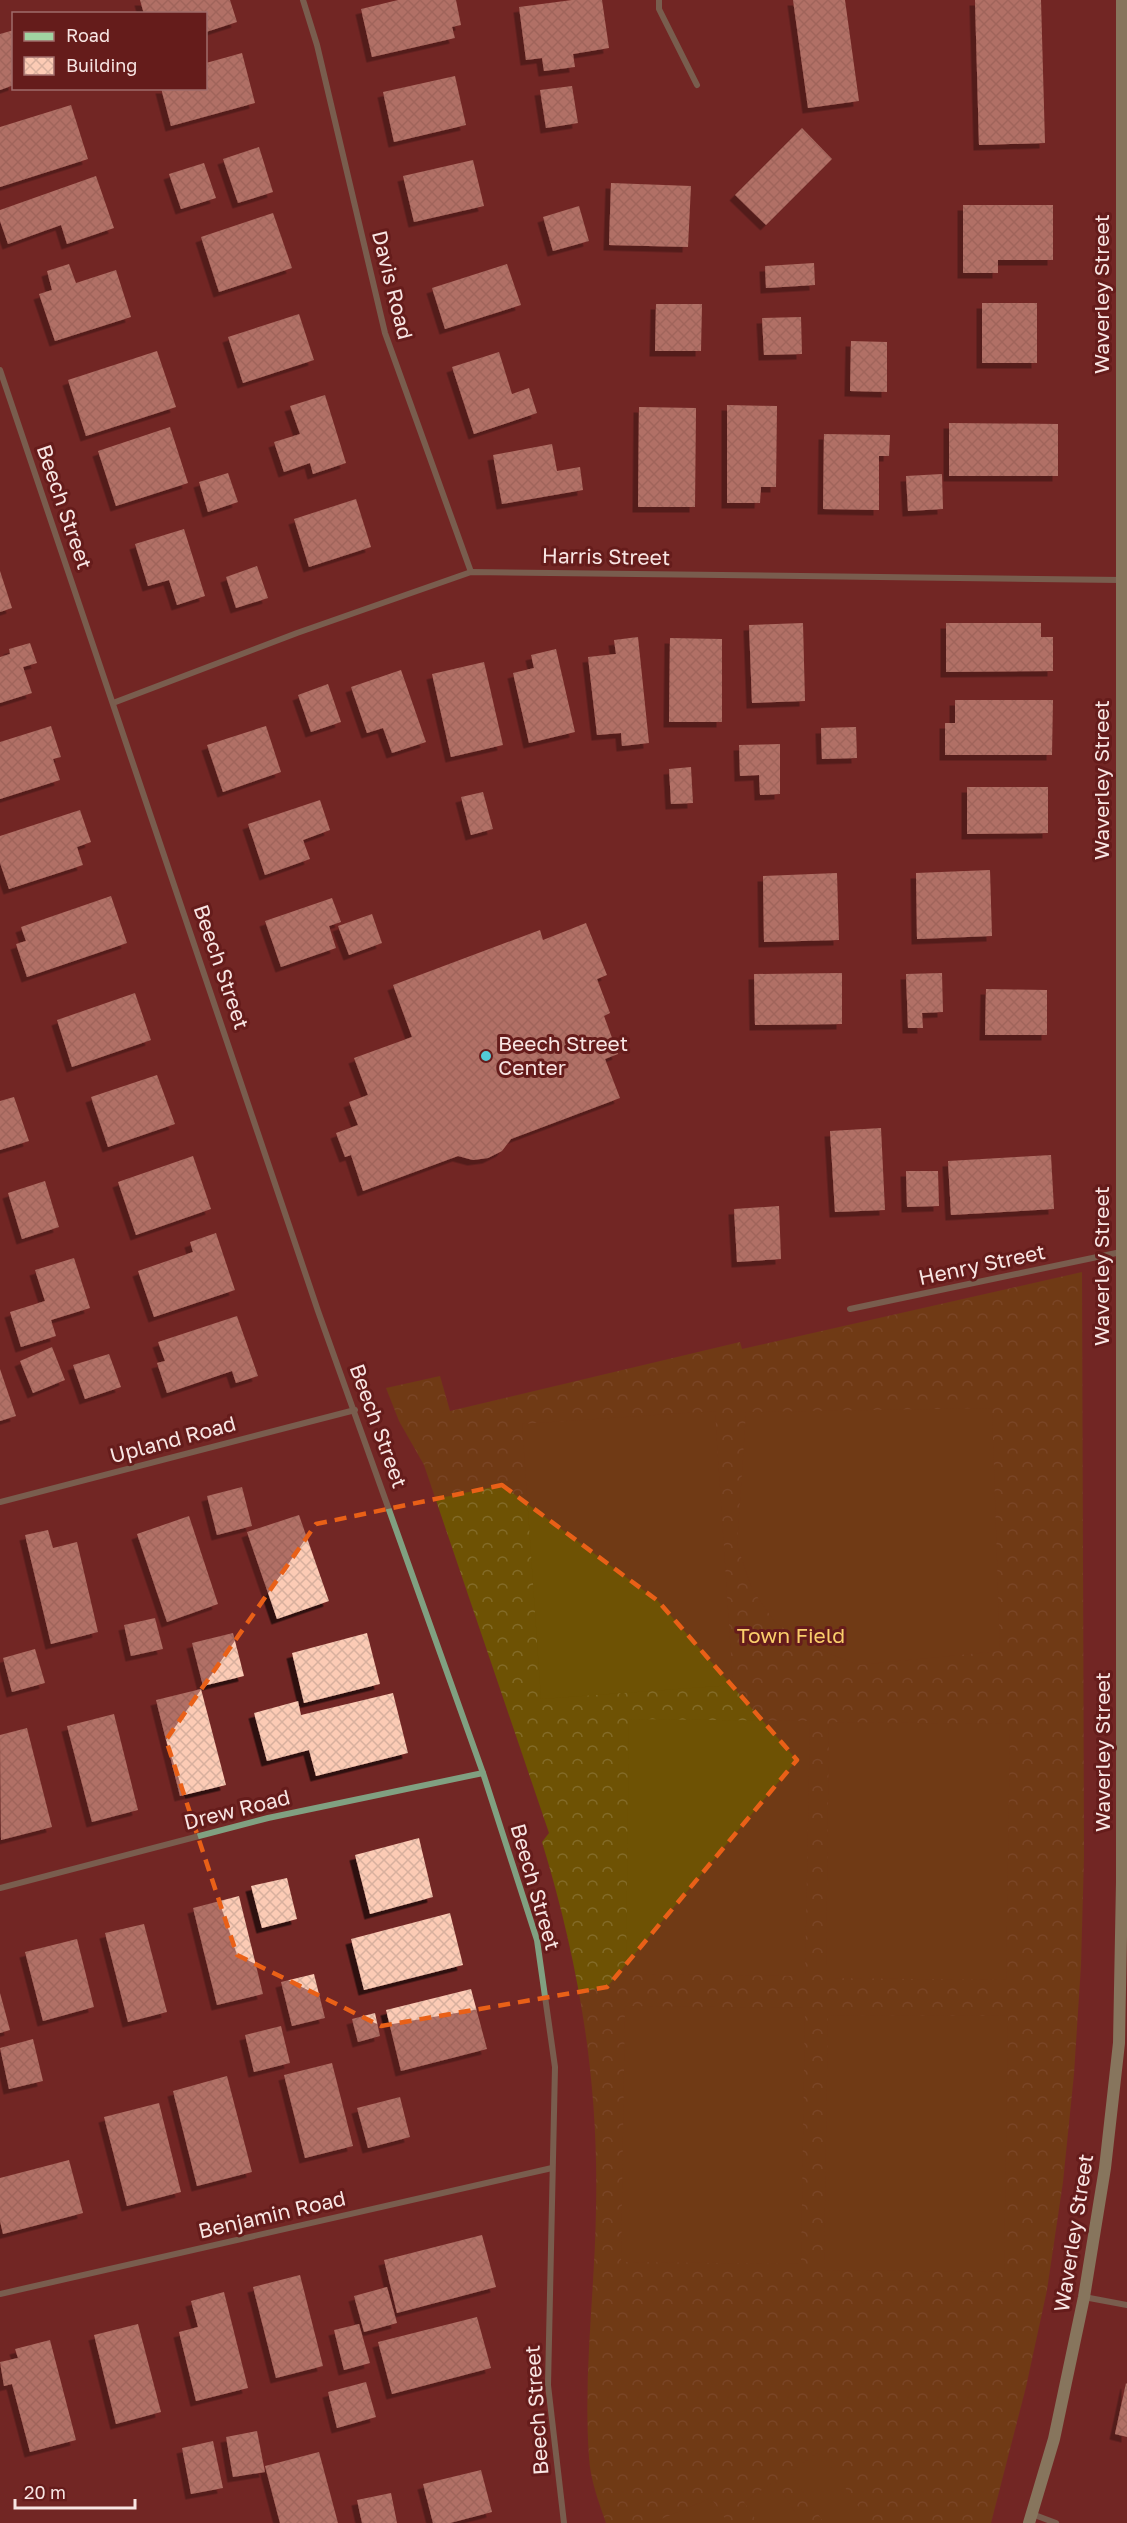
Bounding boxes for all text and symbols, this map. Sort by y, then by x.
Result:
legend [12,12,207,90]
text: Road [66,24,110,46]
text: Building [66,54,137,76]
street label: Waverley Street [1088,214,1114,374]
street label: Davis Road [367,228,419,342]
street label: Beech Street [31,441,98,572]
street label: Harris Street [542,542,670,570]
street label: Waverley Street [1088,700,1114,860]
street label: Beech Street [188,901,255,1032]
place label: Beech Street Center [498,1030,628,1080]
marker: Beech Street Center [479,1049,493,1063]
street label: Waverley Street [1088,1186,1114,1346]
street label: Henry Street [916,1238,1048,1290]
street label: Beech Street [344,1360,413,1491]
street label: Upland Road [107,1410,239,1468]
park label: Town Field [737,1622,845,1648]
street label: Waverley Street [1089,1672,1115,1832]
street label: Drew Road [181,1783,292,1835]
street label: Beech Street [506,1821,566,1953]
street label: Waverley Street [1048,2152,1098,2314]
street label: Benjamin Road [196,2184,348,2244]
street label: Beech Street [518,2344,554,2476]
scale bar [15,2472,135,2510]
text: 20 m [24,2481,66,2503]

